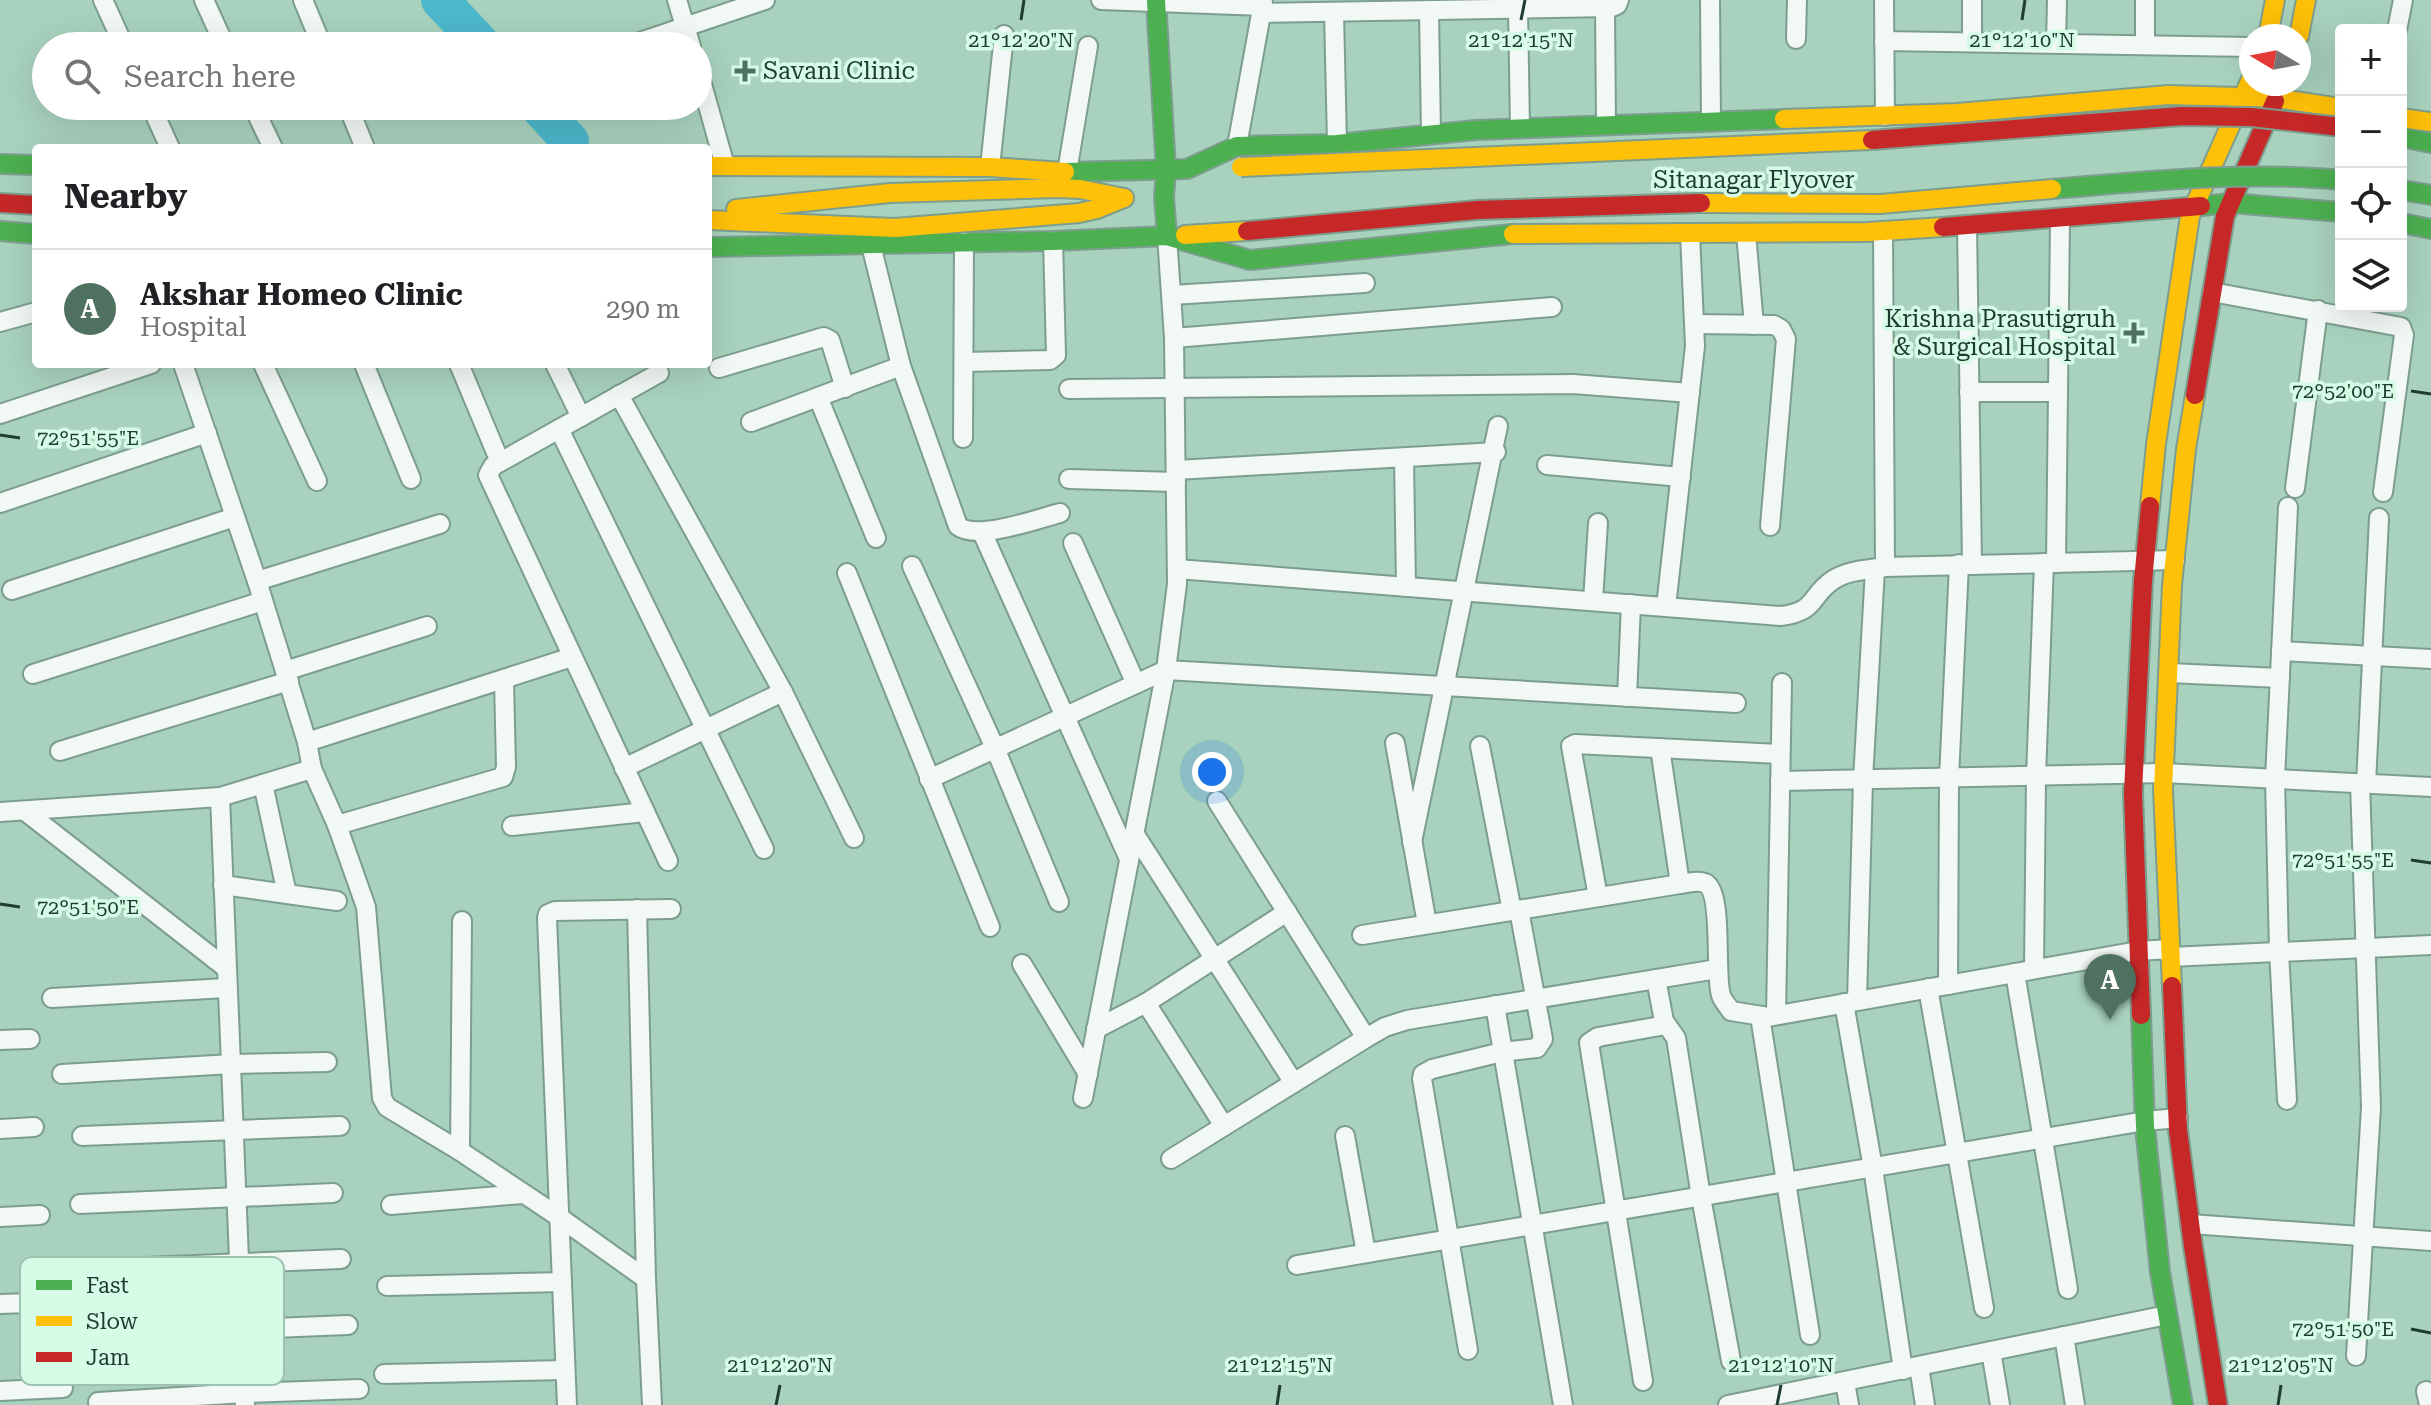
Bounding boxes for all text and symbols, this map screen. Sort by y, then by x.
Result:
north arrow [2239,24,2311,96]
map controls [2335,24,2407,312]
button: + [2335,24,2407,96]
text: 21°12'20"N [968,28,1074,52]
text: 21°12'15"N [1468,28,1574,52]
text: 21°12'10"N [1969,28,2075,52]
search box [32,32,712,120]
icon: search [60,54,104,98]
place label: Savani Clinic [763,57,915,85]
text: Search here [124,59,296,94]
marker: Savani Clinic [734,60,756,82]
button: − [2335,96,2407,168]
street label: Sitanagar Flyover [1653,166,1855,194]
button: locate [2335,168,2407,240]
text: Nearby [64,176,187,216]
button: layers [2335,240,2407,312]
text: Akshar Homeo Clinic [140,277,463,312]
text: A [81,294,99,324]
text: 290 m [606,294,680,324]
place label: Krishna Prasutigruh & Surgical Hospital [1884,305,2116,361]
text: Hospital [140,312,247,342]
marker: Krishna Prasutigruh & Surgical Hospital [2123,322,2145,344]
text: 72°52'00"E [2292,379,2394,403]
text: 72°51'55"E [37,426,139,450]
your location [1192,752,1232,792]
text: 72°51'55"E [2292,848,2394,872]
text: 72°51'50"E [37,895,139,919]
pin: A [2084,954,2136,1020]
legend [20,1257,284,1385]
text: Fast [86,1273,129,1298]
text: Slow [86,1309,139,1334]
text: 72°51'50"E [2292,1317,2394,1341]
text: Jam [86,1345,130,1370]
text: 21°12'20"N [727,1353,833,1377]
text: 21°12'15"N [1227,1353,1333,1377]
text: 21°12'10"N [1728,1353,1834,1377]
text: 21°12'05"N [2228,1353,2334,1377]

